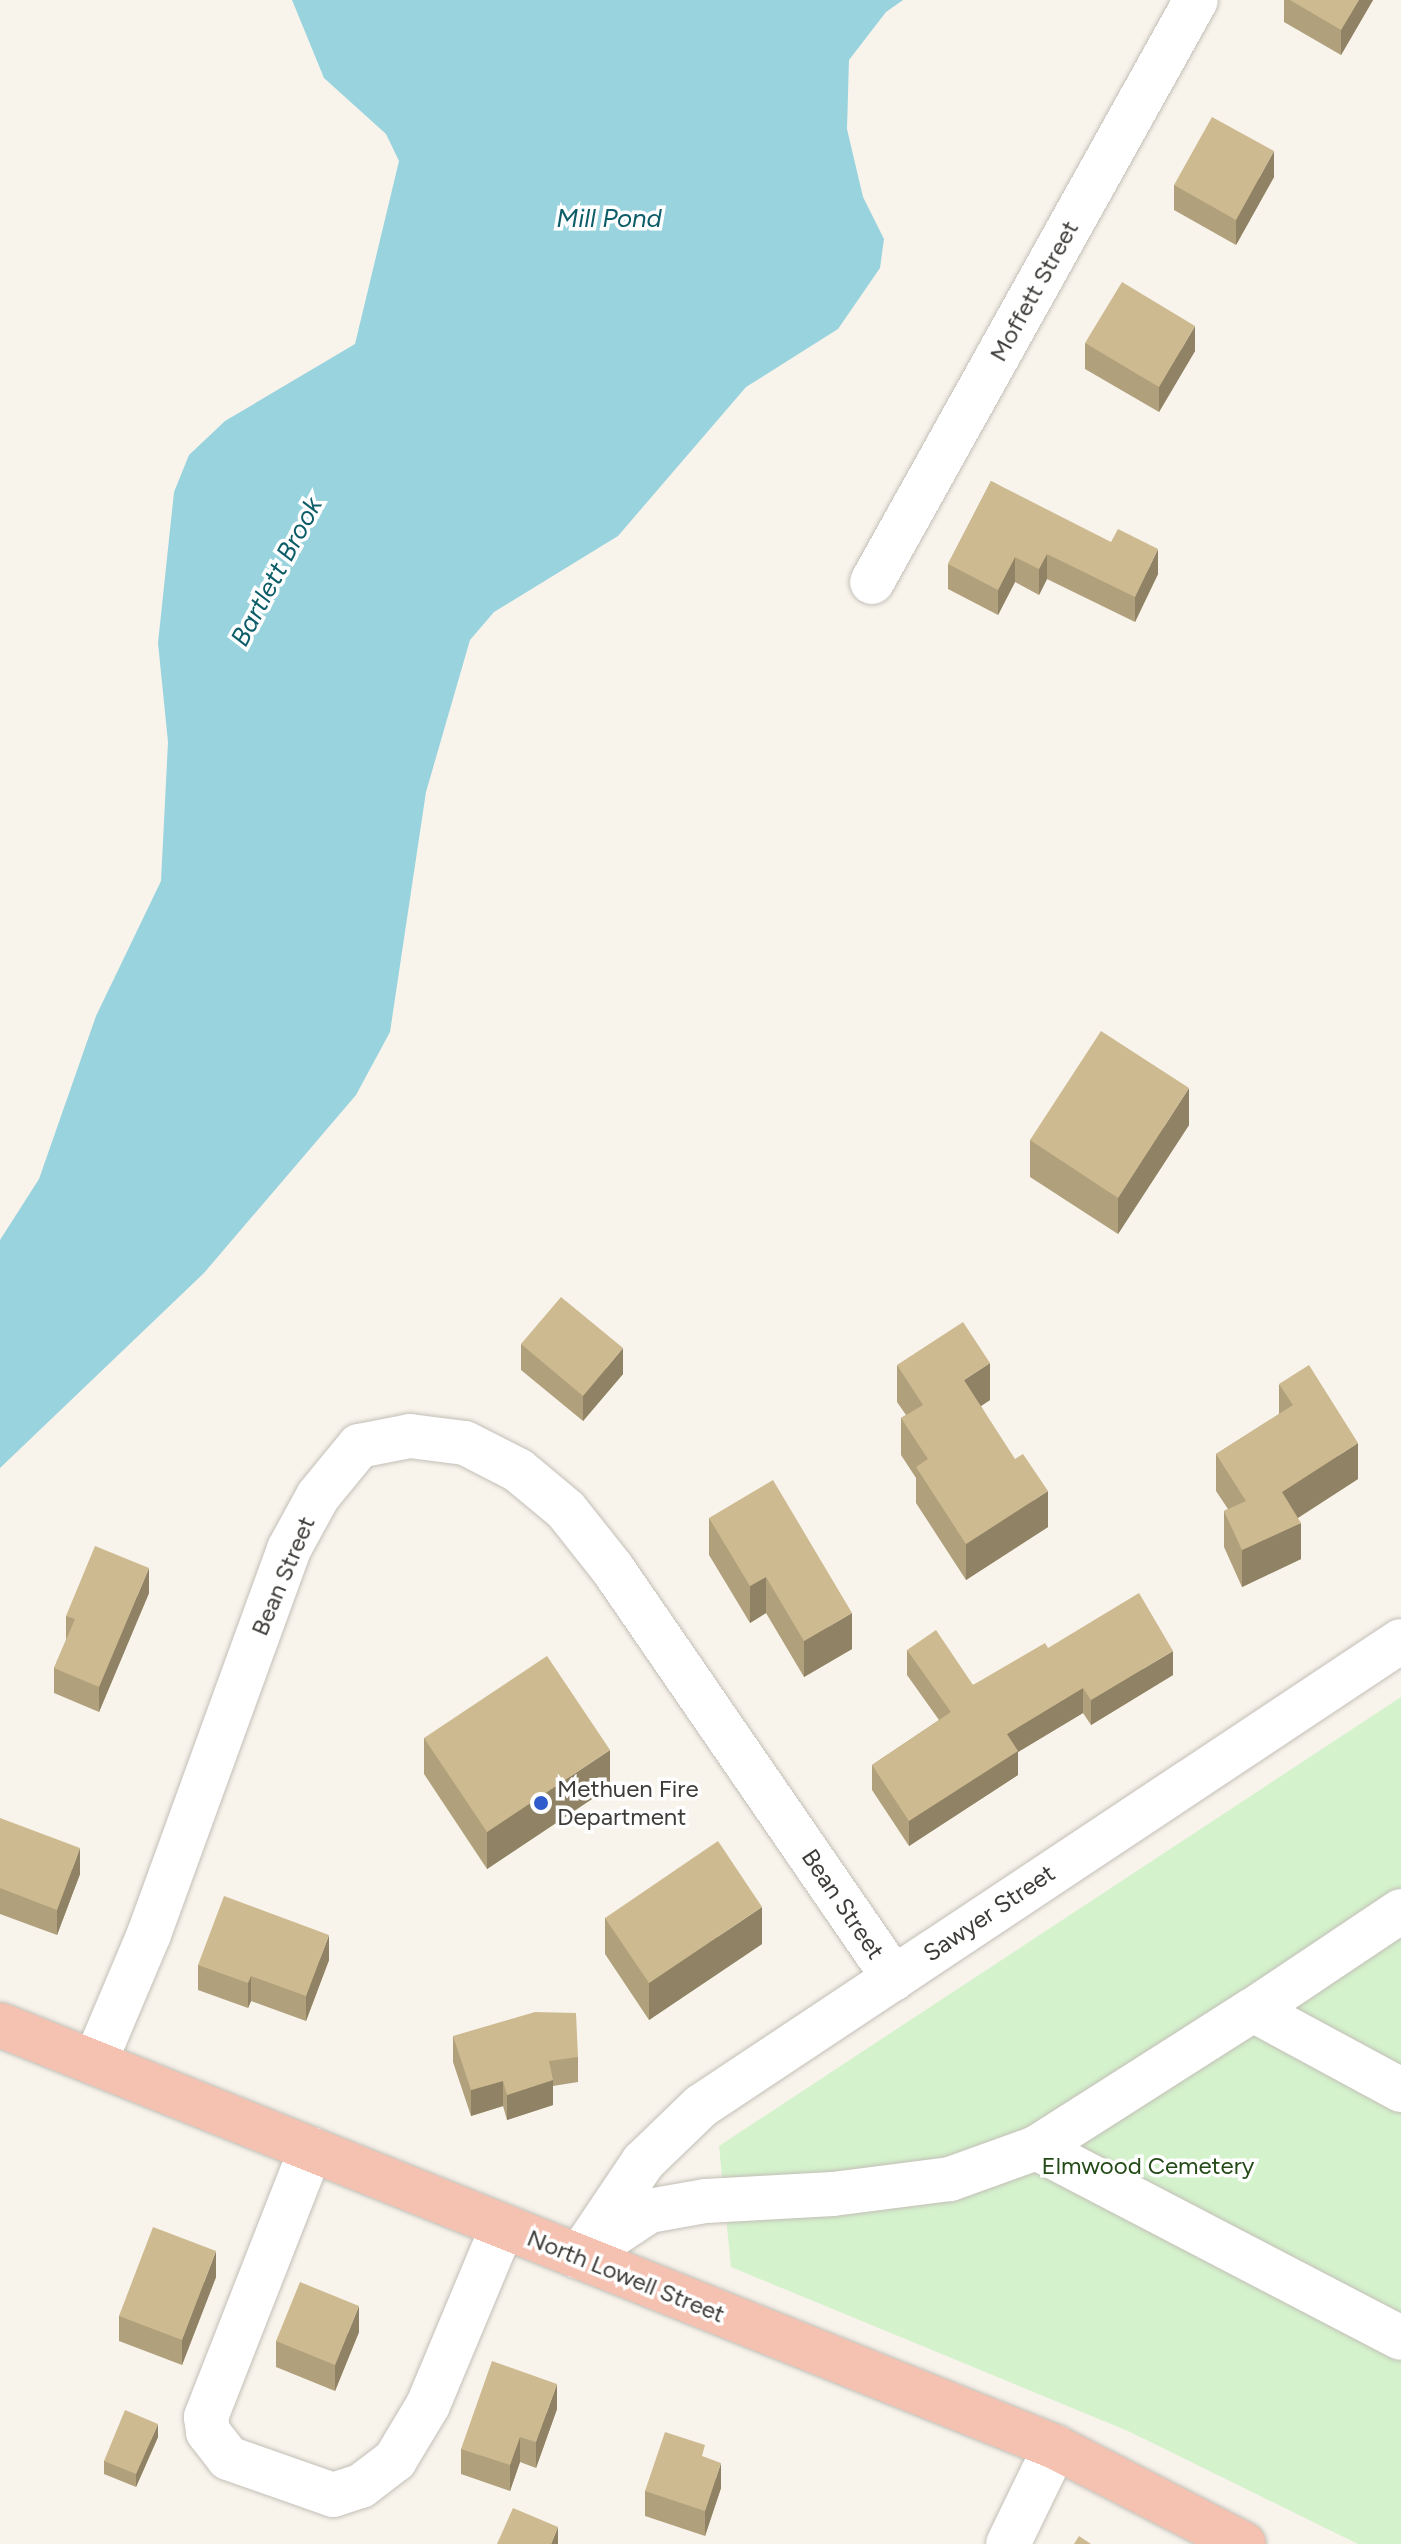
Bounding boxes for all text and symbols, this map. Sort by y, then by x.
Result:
water label: Mill Pond [556,203,662,235]
street label: Moffett Street [984,216,1084,366]
water label: Bartlett Brook [225,492,329,652]
street label: Bean Street [245,1512,321,1640]
place label: Methuen Fire Department [557,1775,699,1831]
marker: Methuen Fire Department [532,1794,550,1812]
street label: Bean Street [796,1843,890,1965]
street label: Sawyer Street [918,1858,1060,1968]
park label: Elmwood Cemetery [1042,2152,1254,2180]
street label: North Lowell Street [523,2223,729,2329]

